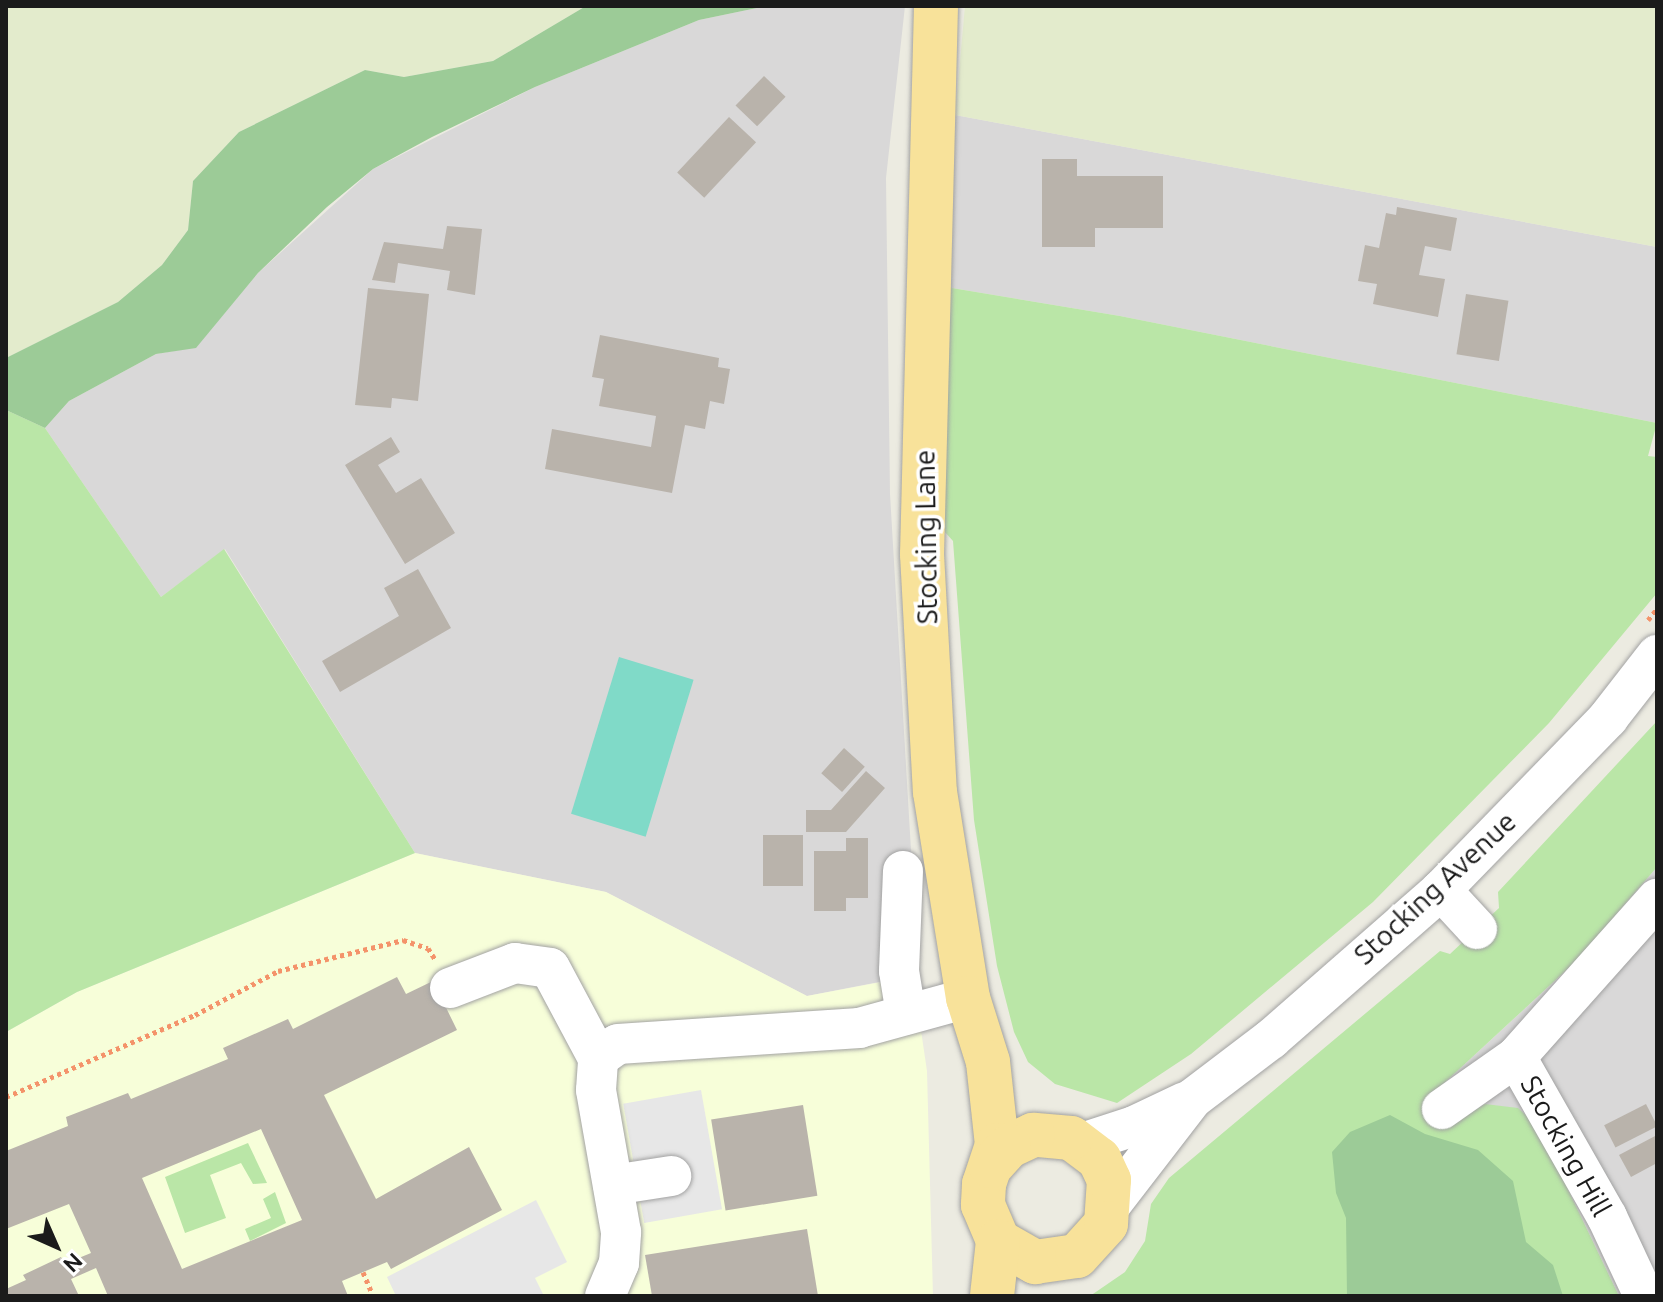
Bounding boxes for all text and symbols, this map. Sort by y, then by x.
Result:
street label: Stocking Lane [908,449,944,625]
street label: Stocking Avenue [1347,805,1523,971]
street label: Stocking Hill [1514,1070,1618,1222]
north arrow [16,1206,96,1286]
text: N [59,1249,88,1278]

